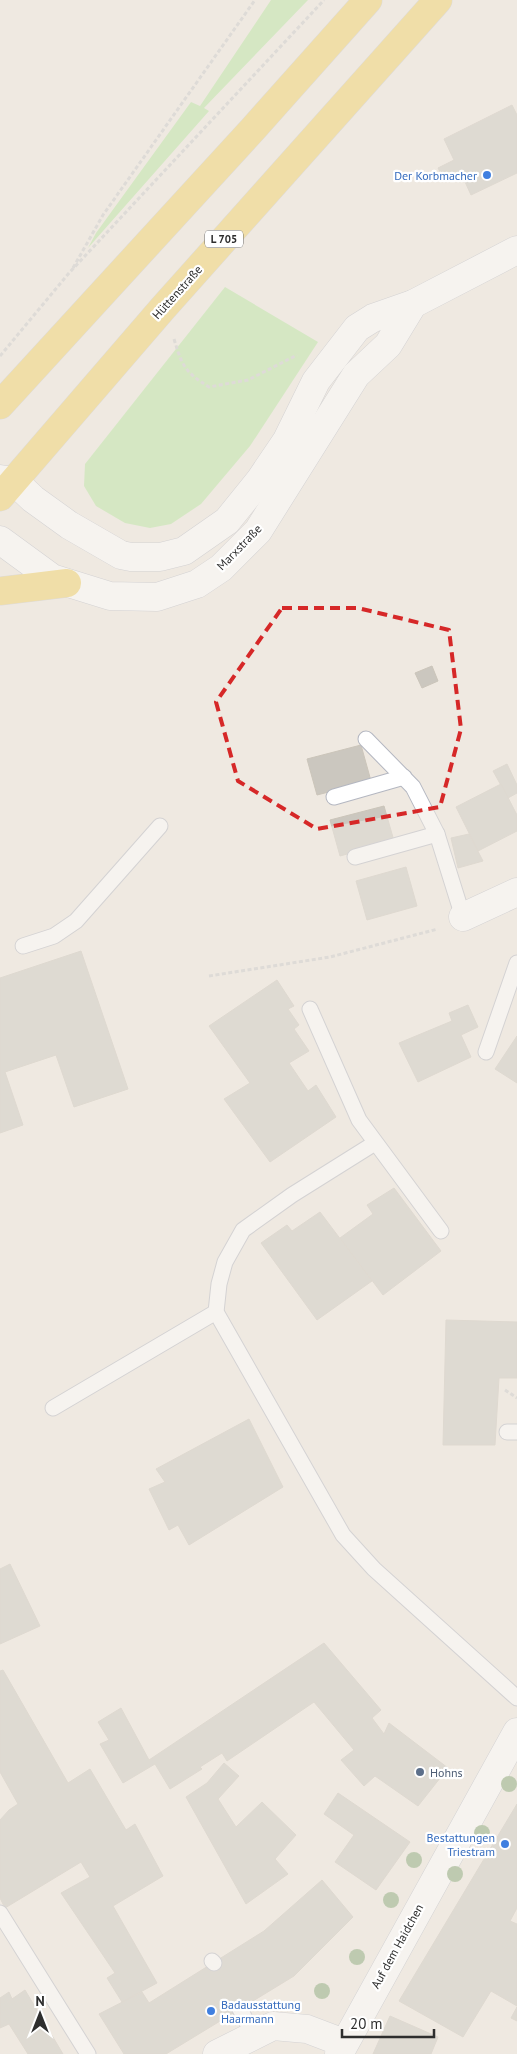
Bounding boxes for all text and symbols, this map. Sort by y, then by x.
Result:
place label: Der Korbmacher [394,168,477,183]
marker: Der Korbmacher [481,169,493,181]
road number: L 705 [205,230,243,248]
street label: Hüttenstraße [149,262,205,322]
street label: Marxstraße [213,521,265,573]
place label: Hohns [430,1765,463,1780]
marker: Hohns [414,1766,426,1778]
place label: Bestattungen Triestram [427,1830,495,1859]
marker: Bestattungen Triestram [499,1838,511,1850]
street label: Auf dem Haidchen [368,1901,426,1991]
north arrow [15,1989,65,2039]
text: N [35,1992,45,2010]
place label: Badausstattung Haarmann [221,1997,301,2026]
marker: Badausstattung Haarmann [205,2005,217,2017]
scale bar [342,2006,434,2038]
text: 20 m [350,2014,383,2033]

